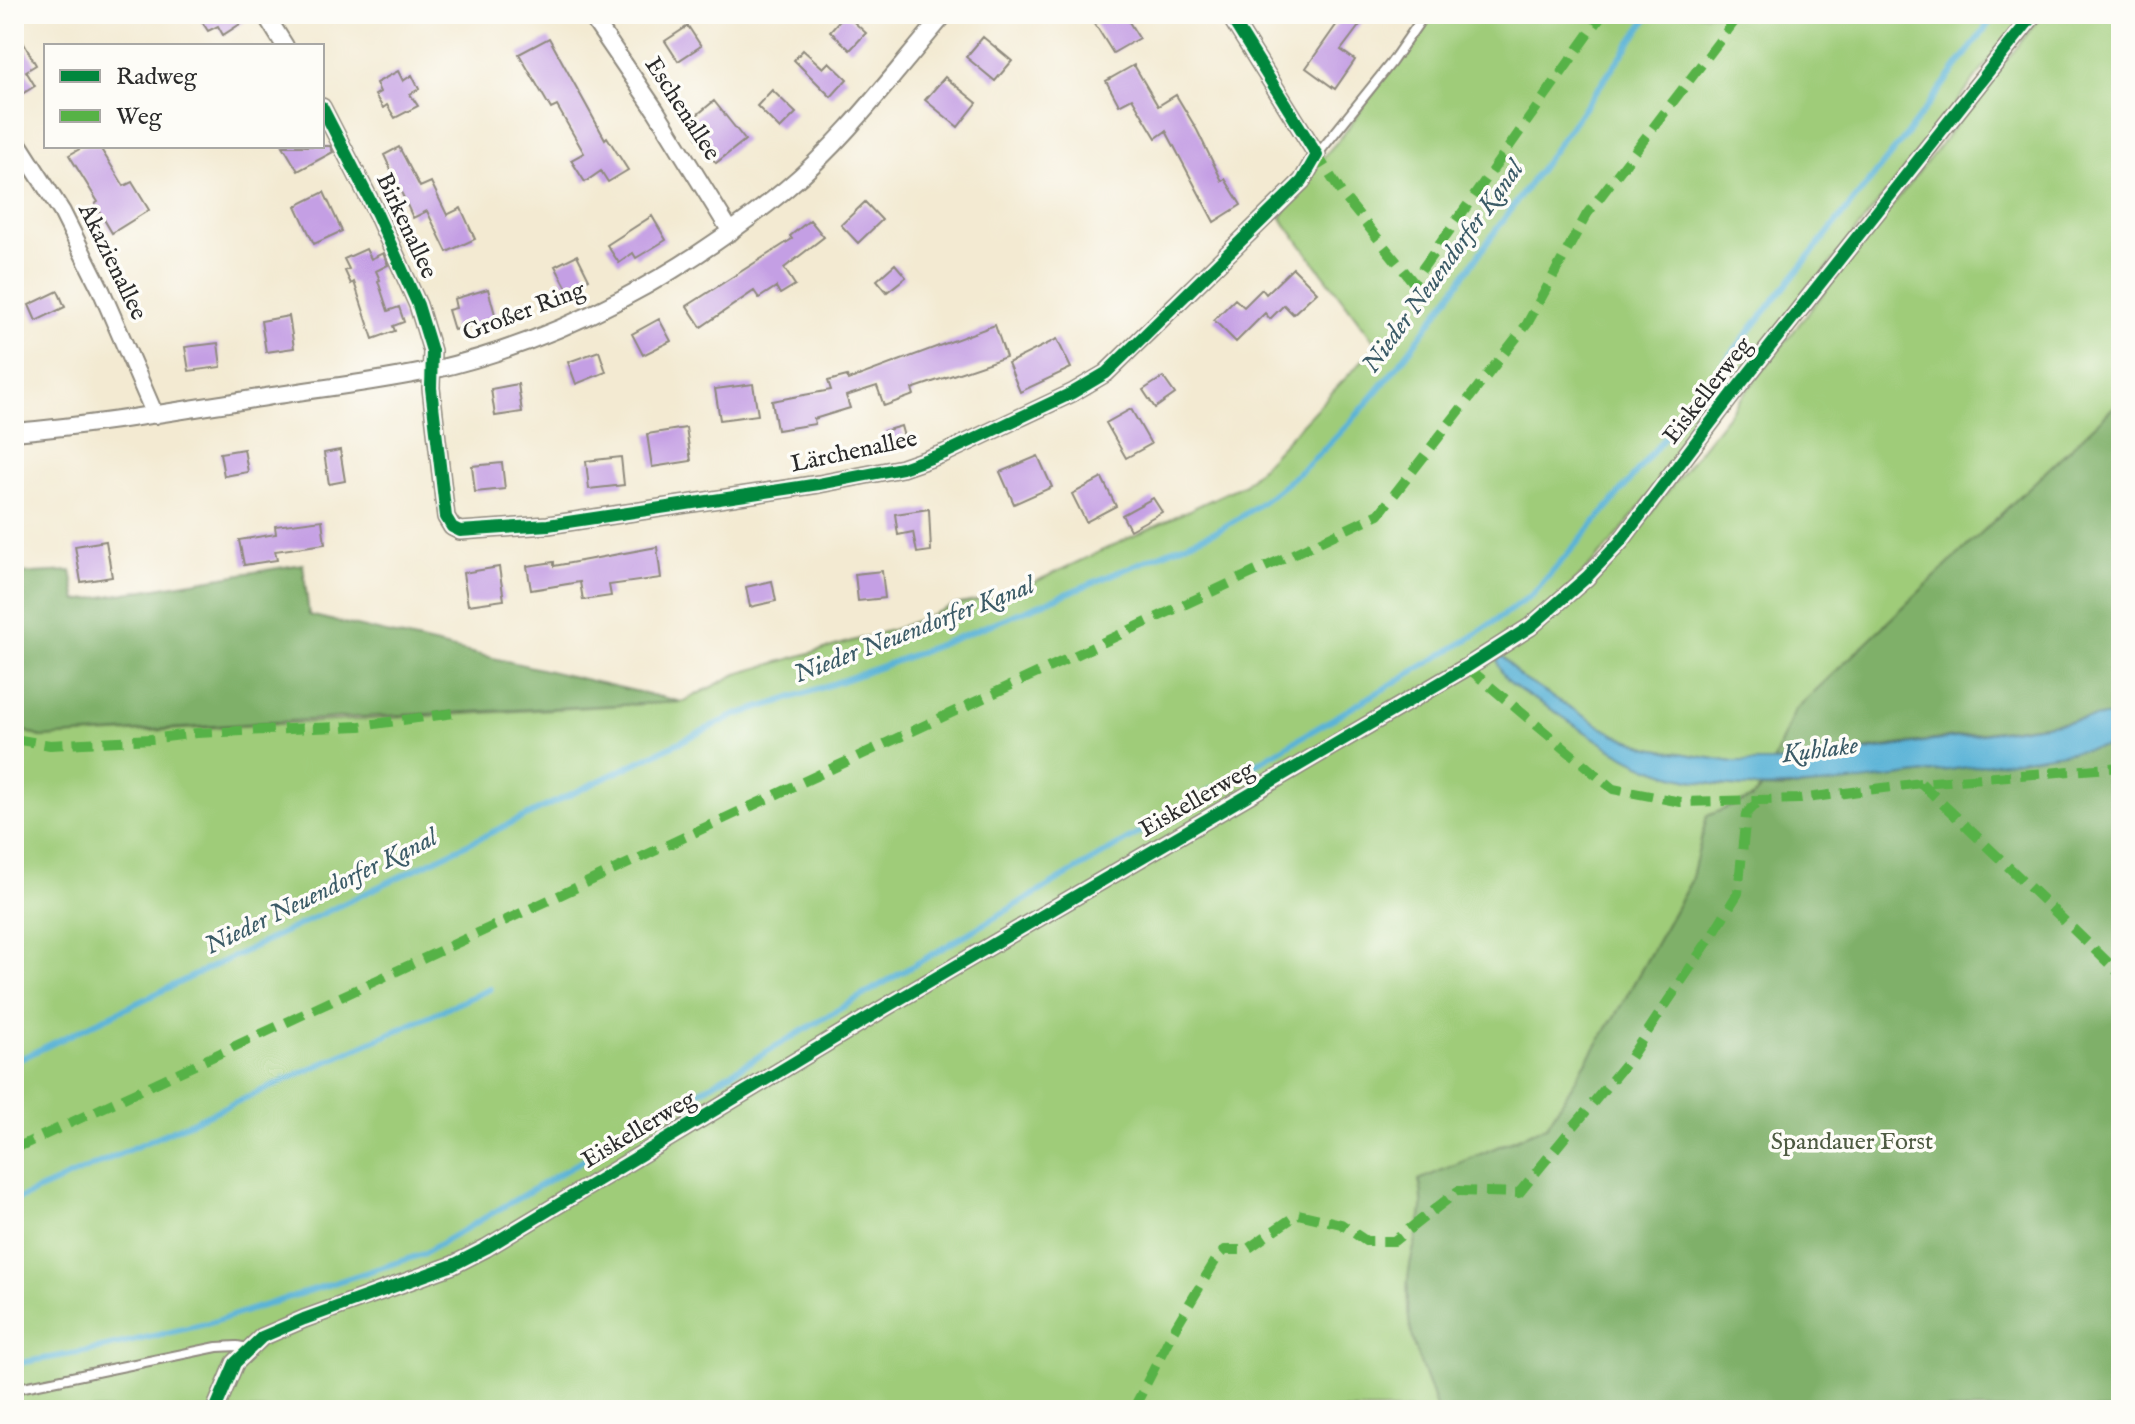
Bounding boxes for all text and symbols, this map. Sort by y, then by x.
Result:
legend [44,44,324,148]
street label: Eschenallee [637,51,727,167]
text: Radweg [116,62,198,93]
text: Weg [116,102,163,133]
water label: Nieder Neuendorfer Kanal [1355,153,1532,380]
street label: Birkenallee [368,168,444,284]
street label: Akazienallee [70,198,154,325]
street label: Großer Ring [458,274,591,350]
street label: Eiskellerweg [1656,330,1760,451]
street label: Lärchenallee [788,423,920,481]
water label: Nieder Neuendorfer Kanal [789,568,1041,691]
water label: Kuhlake [1779,729,1860,771]
street label: Eiskellerweg [1134,754,1261,845]
water label: Nieder Neuendorfer Kanal [199,820,444,963]
street label: Eiskellerweg [576,1083,703,1176]
park label: Spandauer Forst [1771,1127,1933,1158]

